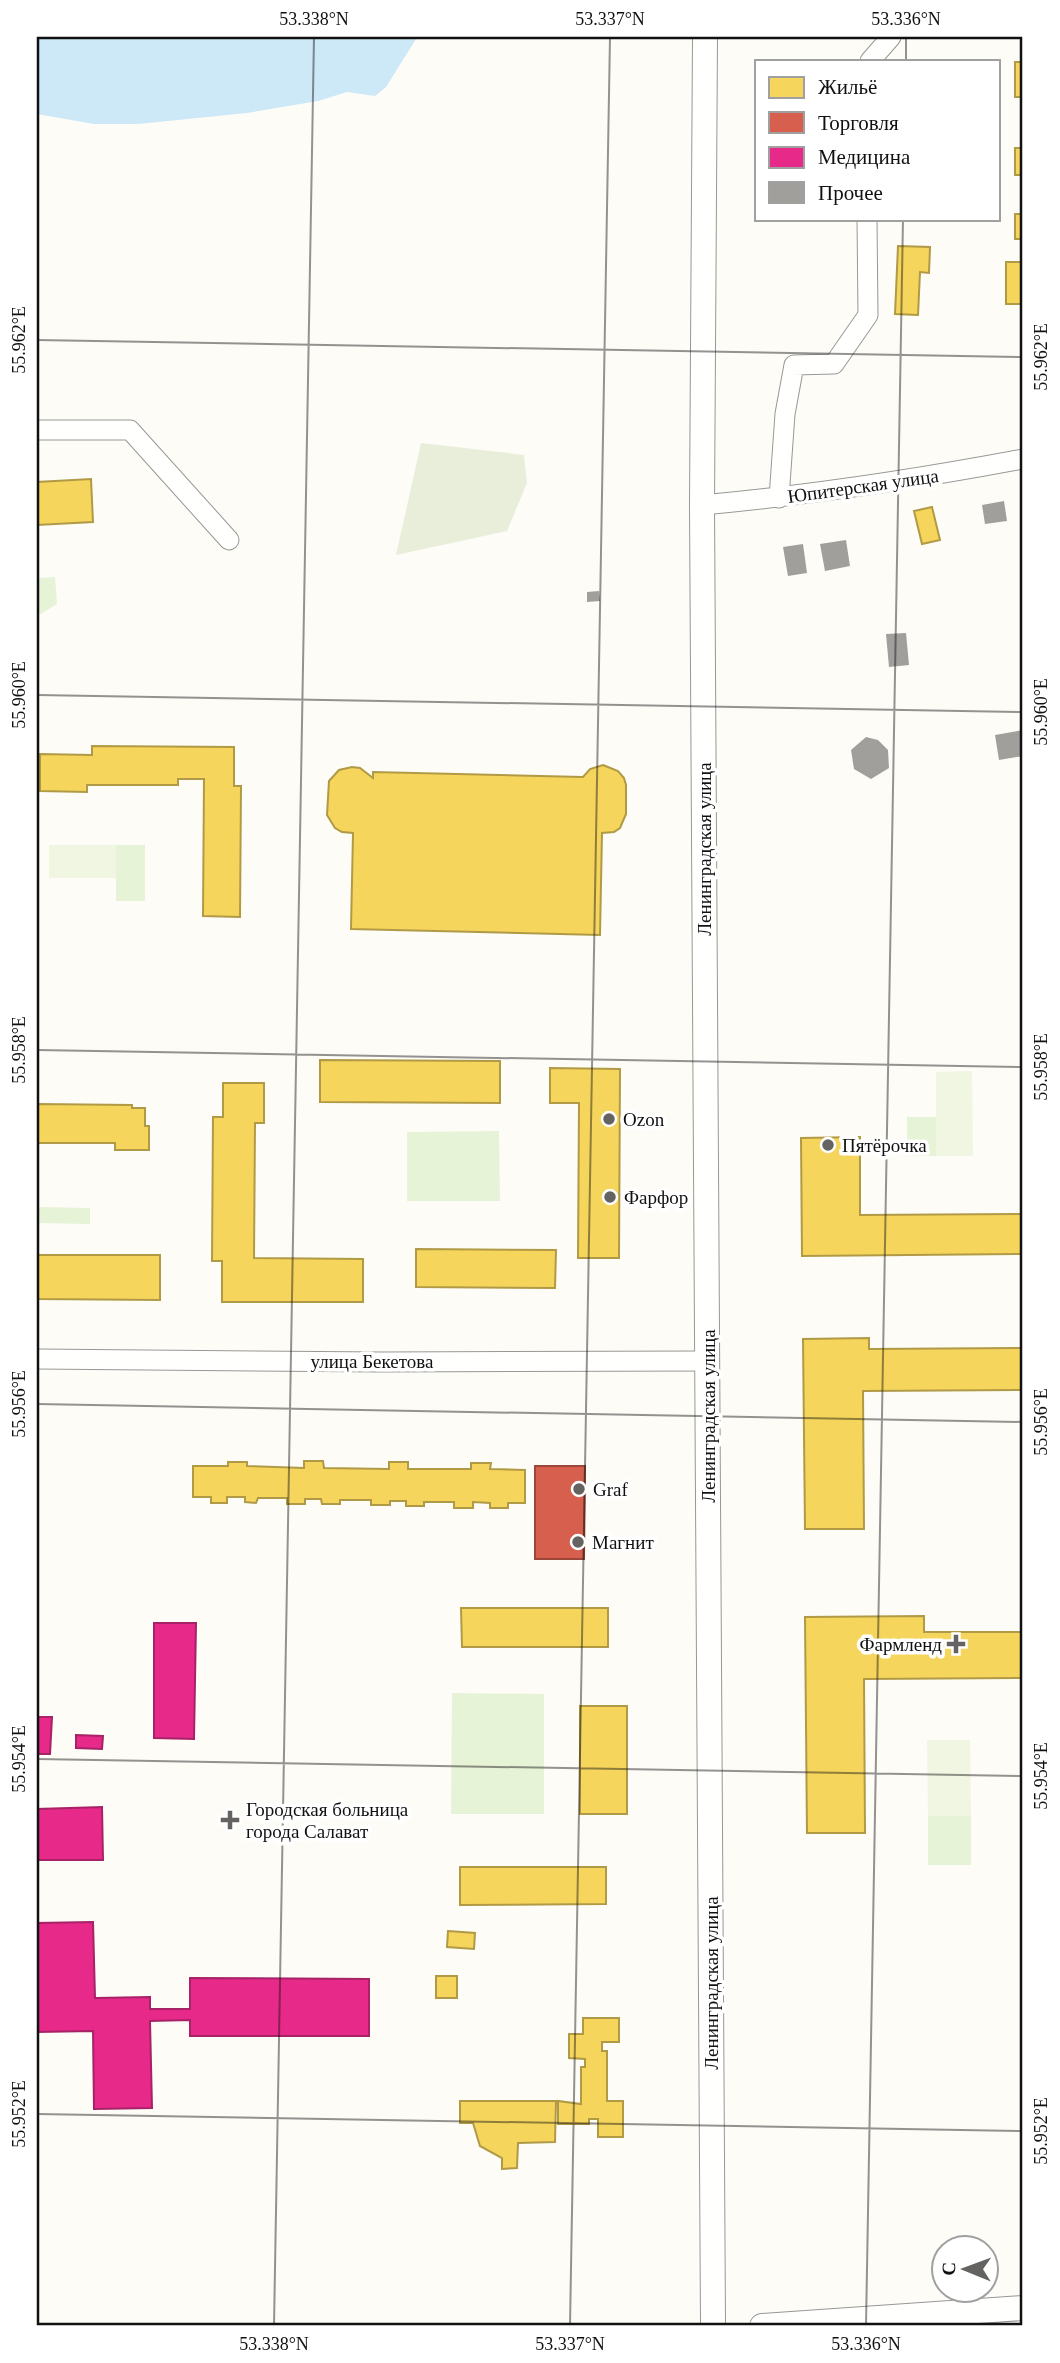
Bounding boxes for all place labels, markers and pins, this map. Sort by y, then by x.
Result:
place label: Ozon [623,1109,665,1130]
marker: Ozon [601,1111,617,1127]
place label: Пятёрочка [842,1135,927,1156]
marker: Пятёрочка [820,1137,836,1153]
place label: Фарфор [624,1187,688,1208]
marker: Фарфор [602,1189,618,1205]
place label: Graf [593,1479,628,1500]
marker: Graf [571,1481,587,1497]
place label: Магнит [592,1532,654,1553]
marker: Магнит [570,1534,586,1550]
place label: Фармленд [860,1634,942,1655]
marker: Фармленд [948,1636,964,1652]
place label: Городская больница города Салават [246,1799,409,1842]
marker: Городская больница города Салават [220,1810,240,1830]

